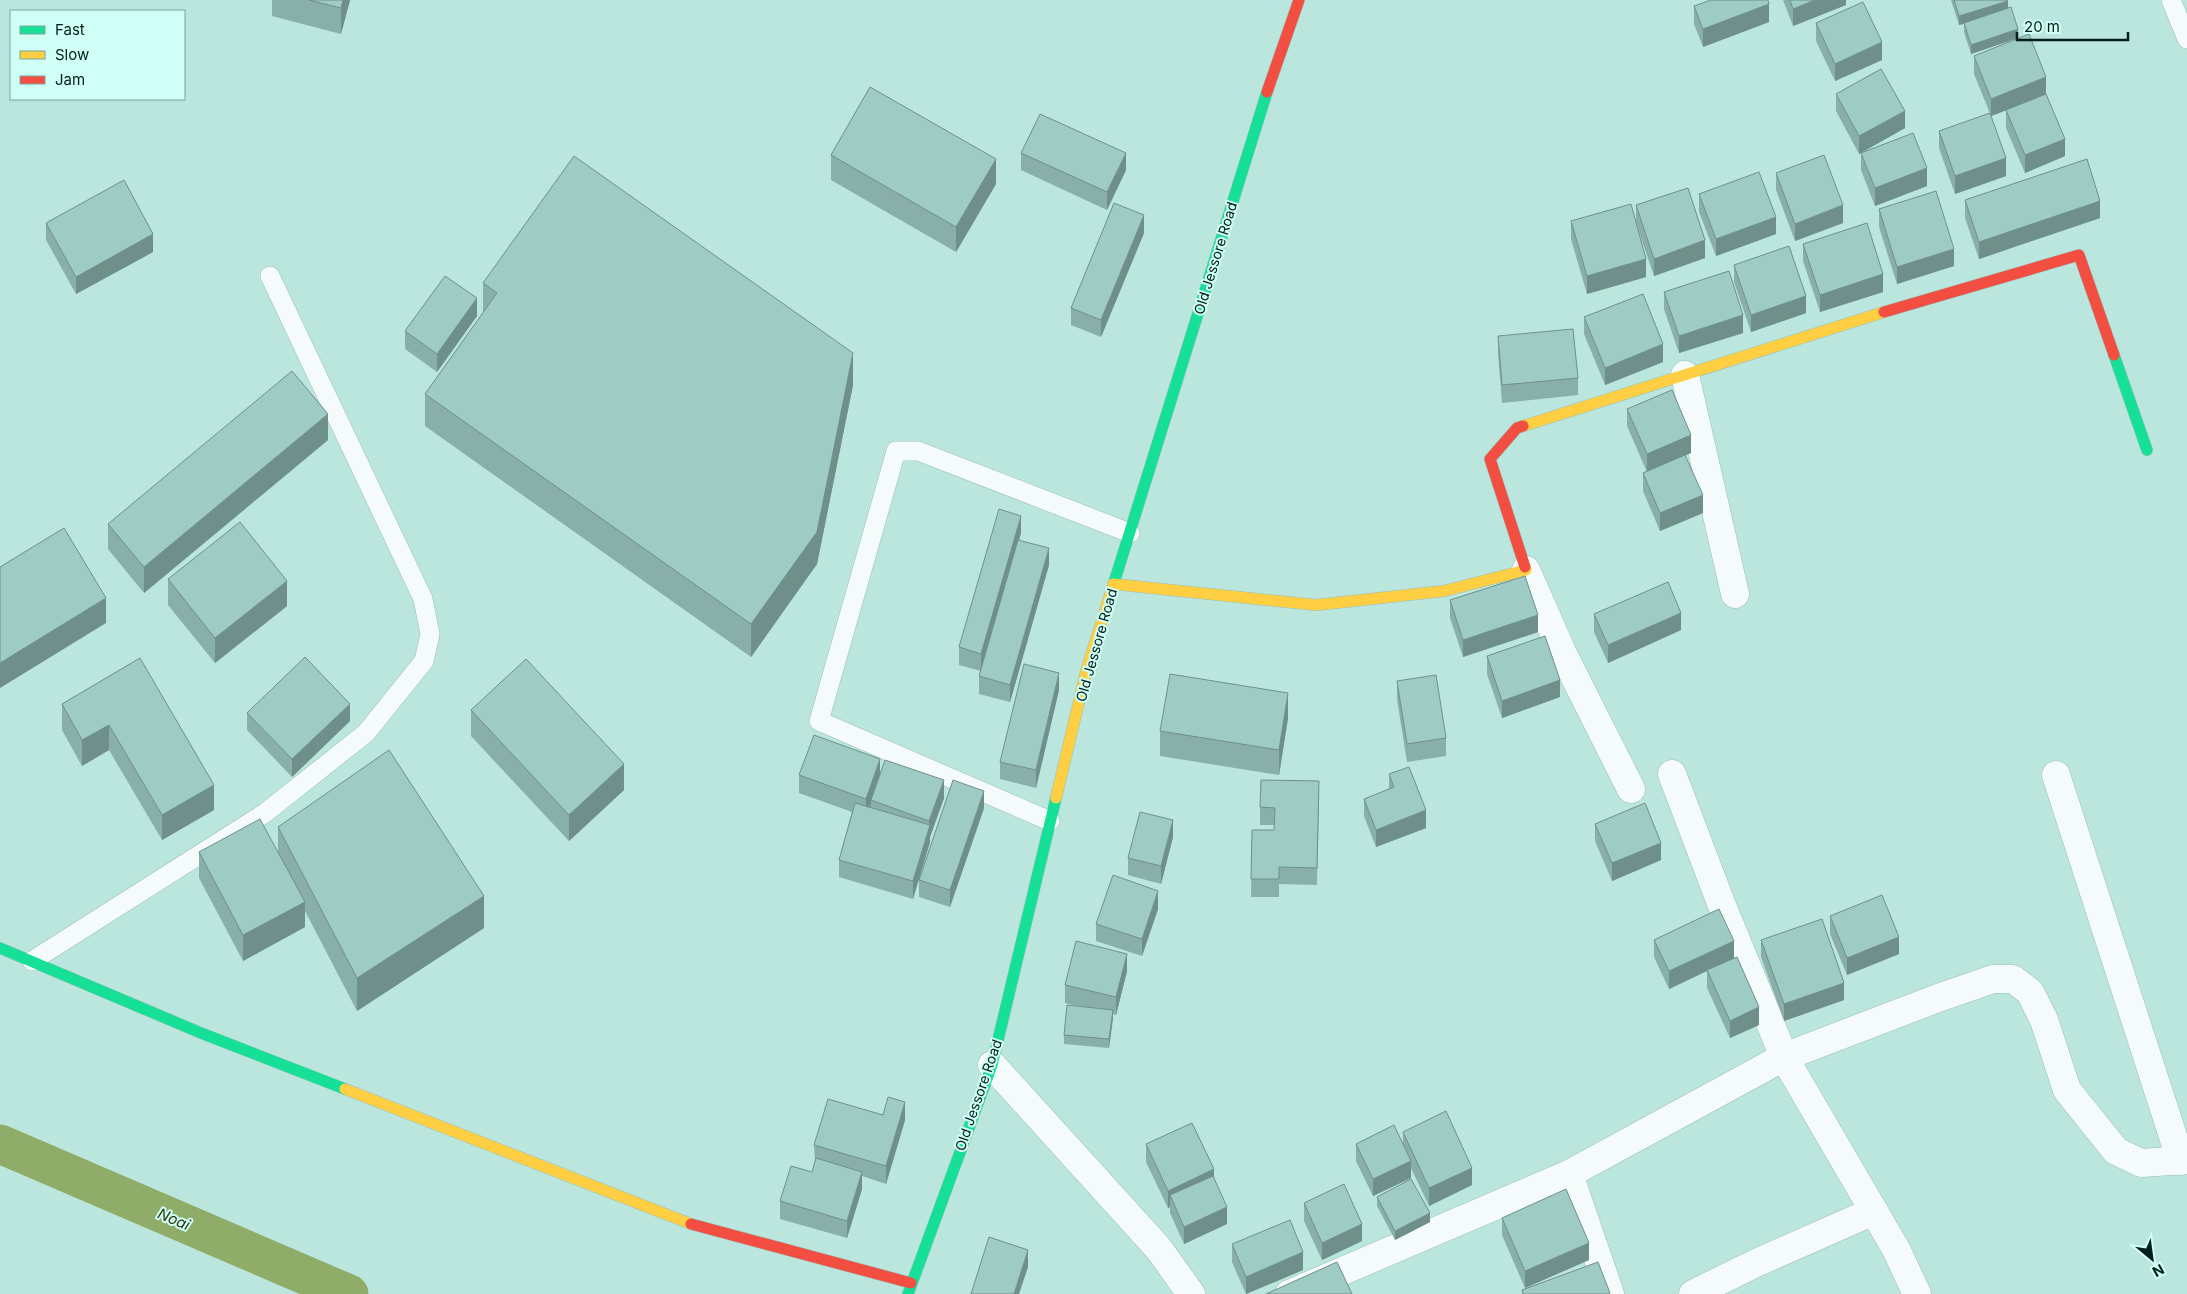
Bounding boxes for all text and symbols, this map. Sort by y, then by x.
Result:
legend [10,10,185,100]
scale bar [2017,10,2128,42]
text: 20 m [2024,17,2060,36]
text: Fast [55,20,85,39]
text: Slow [55,45,89,64]
text: Jam [55,70,85,89]
street label: Old Jessore Road [1190,200,1240,316]
street label: Old Jessore Road [1072,586,1120,704]
street label: Old Jessore Road [951,1037,1005,1153]
water label: Noai [155,1204,193,1234]
north arrow [2127,1234,2177,1284]
text: N [2150,1261,2167,1281]

